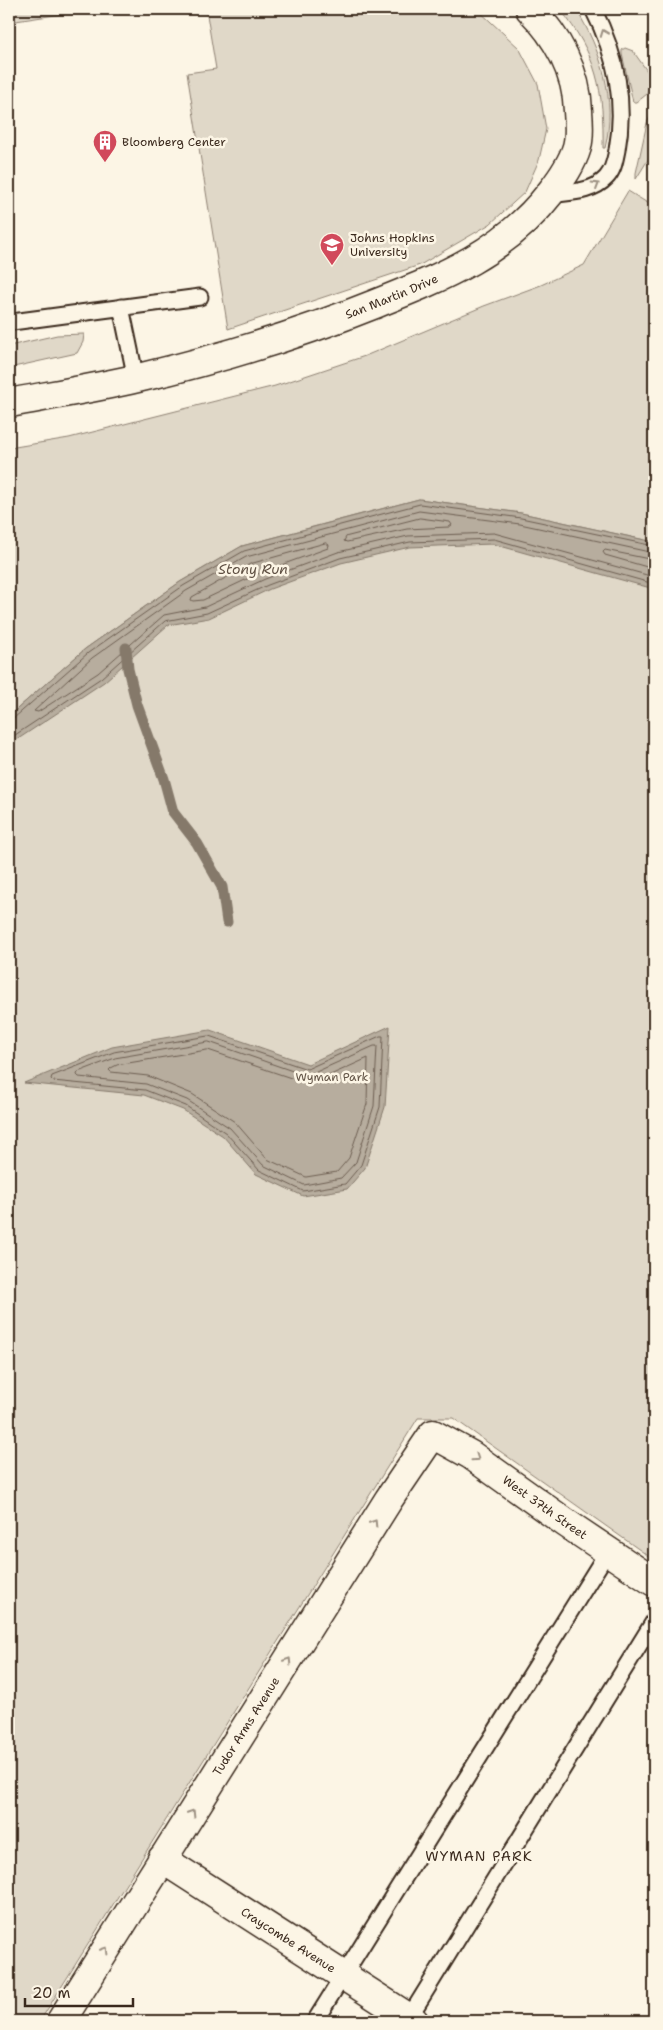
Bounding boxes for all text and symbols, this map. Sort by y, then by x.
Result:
one-way arrow [600,29,611,38]
building icon: Bloomberg Center [92,129,118,163]
place label: Bloomberg Center [122,134,226,150]
one-way arrow [590,181,599,191]
place label: Johns Hopkins University [350,230,435,260]
school or university icon: Johns Hopkins University [319,232,345,266]
street label: San Martin Drive [343,271,441,323]
water label: Stony Run [218,560,288,578]
park label: Wyman Park [295,1069,369,1085]
one-way arrow [470,1452,479,1462]
street label: West 37th Street [499,1472,590,1543]
one-way arrow [368,1519,378,1528]
one-way arrow [282,1657,292,1666]
street label: Tudor Arms Avenue [209,1674,283,1779]
one-way arrow [185,1809,195,1818]
district label: WYMAN PARK [425,1847,533,1865]
street label: Craycombe Avenue [238,1904,339,1977]
one-way arrow [99,1947,109,1956]
scale bar [25,1975,132,2007]
text: 20 m [32,1983,71,2003]

